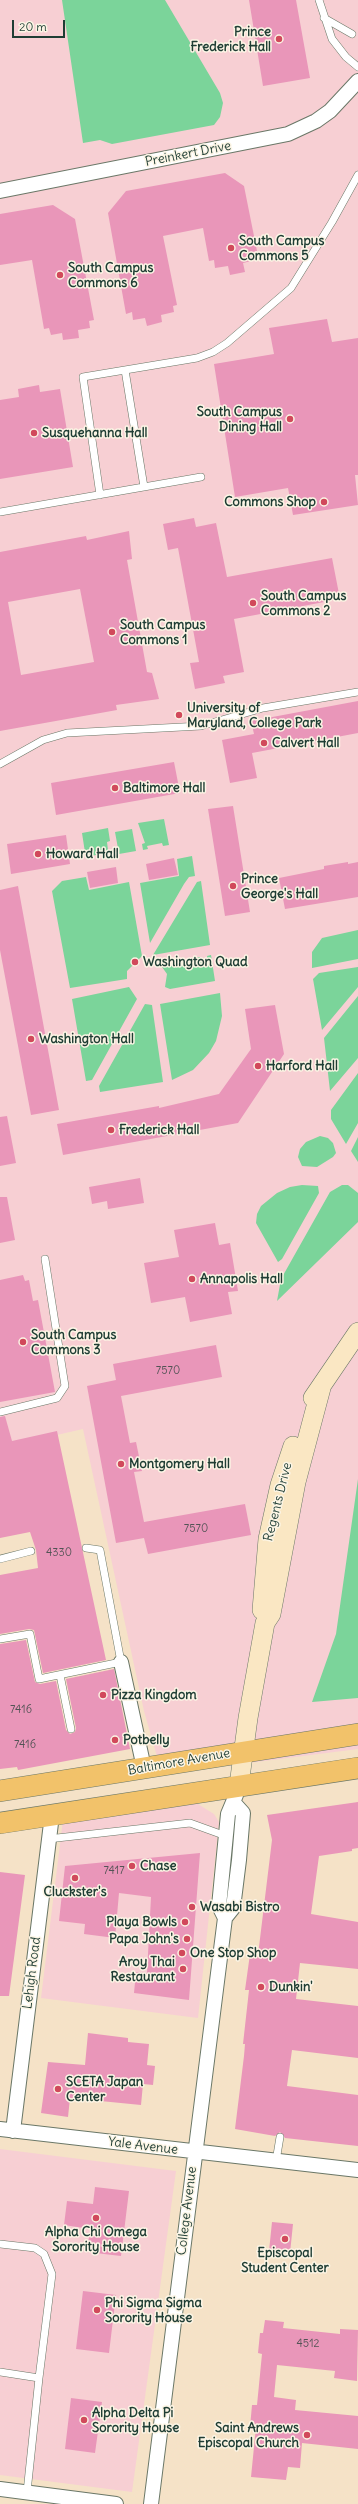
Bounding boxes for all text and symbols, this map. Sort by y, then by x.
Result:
scale bar [14,12,67,38]
text: 20 m [19,19,47,34]
place label: Prince Frederick Hall [191,24,271,55]
marker: Prince Frederick Hall [274,34,284,44]
street label: Preinkert Drive [144,138,232,170]
place label: South Campus Commons 5 [239,233,324,264]
marker: South Campus Commons 5 [226,243,236,253]
place label: South Campus Commons 6 [68,260,153,291]
marker: South Campus Commons 6 [55,270,65,280]
place label: South Campus Dining Hall [197,404,282,435]
marker: South Campus Dining Hall [285,414,295,424]
place label: Susquehanna Hall [42,425,148,441]
marker: Susquehanna Hall [29,428,39,438]
place label: Commons Shop [224,494,316,510]
marker: Commons Shop [319,497,329,507]
place label: South Campus Commons 2 [261,588,346,619]
marker: South Campus Commons 2 [248,598,258,608]
place label: South Campus Commons 1 [120,617,205,648]
marker: South Campus Commons 1 [107,627,117,637]
place label: University of Maryland, College Park [187,700,322,731]
marker: University of Maryland, College Park [174,710,184,720]
place label: Calvert Hall [272,735,339,751]
marker: Calvert Hall [259,738,269,748]
place label: Baltimore Hall [123,780,205,796]
marker: Baltimore Hall [110,783,120,793]
place label: Howard Hall [46,846,119,862]
marker: Howard Hall [33,849,43,859]
place label: Prince George's Hall [241,871,318,902]
marker: Prince George's Hall [228,881,238,891]
place label: Washington Quad [143,954,248,970]
marker: Washington Quad [130,957,140,967]
place label: Washington Hall [39,1031,134,1047]
marker: Washington Hall [26,1034,36,1044]
place label: Harford Hall [266,1058,338,1074]
marker: Harford Hall [253,1061,263,1071]
place label: Frederick Hall [119,1122,199,1138]
marker: Frederick Hall [106,1125,116,1135]
place label: Annapolis Hall [200,1271,283,1287]
marker: Annapolis Hall [187,1274,197,1284]
place label: South Campus Commons 3 [31,1327,116,1358]
marker: South Campus Commons 3 [18,1337,28,1347]
house number: 7570 [156,1364,180,1378]
place label: Montgomery Hall [129,1456,230,1472]
marker: Montgomery Hall [116,1459,126,1469]
street label: Regents Drive [261,1461,295,1543]
house number: 7570 [184,1522,208,1536]
house number: 4330 [46,1546,72,1560]
place label: Pizza Kingdom [111,1687,197,1703]
marker: Pizza Kingdom [98,1690,108,1700]
house number: 7416 [10,1703,32,1717]
place label: Potbelly [123,1732,170,1748]
marker: Potbelly [110,1735,120,1745]
house number: 7416 [14,1738,36,1752]
street label: Baltimore Avenue [127,1745,231,1779]
place label: Chase [140,1858,176,1874]
marker: Chase [127,1861,137,1871]
house number: 7417 [103,1864,125,1878]
marker: Cluckster's [70,1873,80,1883]
place label: Cluckster's [43,1884,107,1900]
place label: Wasabi Bistro [200,1899,280,1915]
marker: Wasabi Bistro [187,1902,197,1912]
place label: Playa Bowls [106,1914,177,1930]
marker: Playa Bowls [180,1917,190,1927]
place label: Papa John's [109,1931,179,1947]
marker: Papa John's [182,1934,192,1944]
street label: Lehigh Road [20,1936,44,2010]
place label: One Stop Shop [190,1945,276,1961]
marker: One Stop Shop [177,1948,187,1958]
place label: Aroy Thai Restaurant [110,1954,175,1985]
marker: Aroy Thai Restaurant [178,1964,188,1974]
place label: Dunkin' [269,1979,313,1995]
marker: Dunkin' [256,1982,266,1992]
place label: SCETA Japan Center [66,2074,143,2105]
marker: SCETA Japan Center [53,2084,63,2094]
street label: Yale Avenue [107,2134,179,2158]
street label: College Avenue [174,2166,200,2256]
marker: Alpha Chi Omega Sorority House [91,2213,101,2223]
place label: Alpha Chi Omega Sorority House [45,2224,147,2255]
marker: Episcopal Student Center [280,2234,290,2244]
place label: Episcopal Student Center [241,2245,329,2276]
place label: Phi Sigma Sigma Sorority House [105,2295,202,2326]
marker: Phi Sigma Sigma Sorority House [92,2305,102,2315]
house number: 4512 [296,2337,320,2351]
place label: Alpha Delta Pi Sorority House [92,2405,179,2436]
marker: Alpha Delta Pi Sorority House [79,2415,89,2425]
place label: Saint Andrews Episcopal Church [198,2420,299,2451]
marker: Saint Andrews Episcopal Church [302,2430,312,2440]

